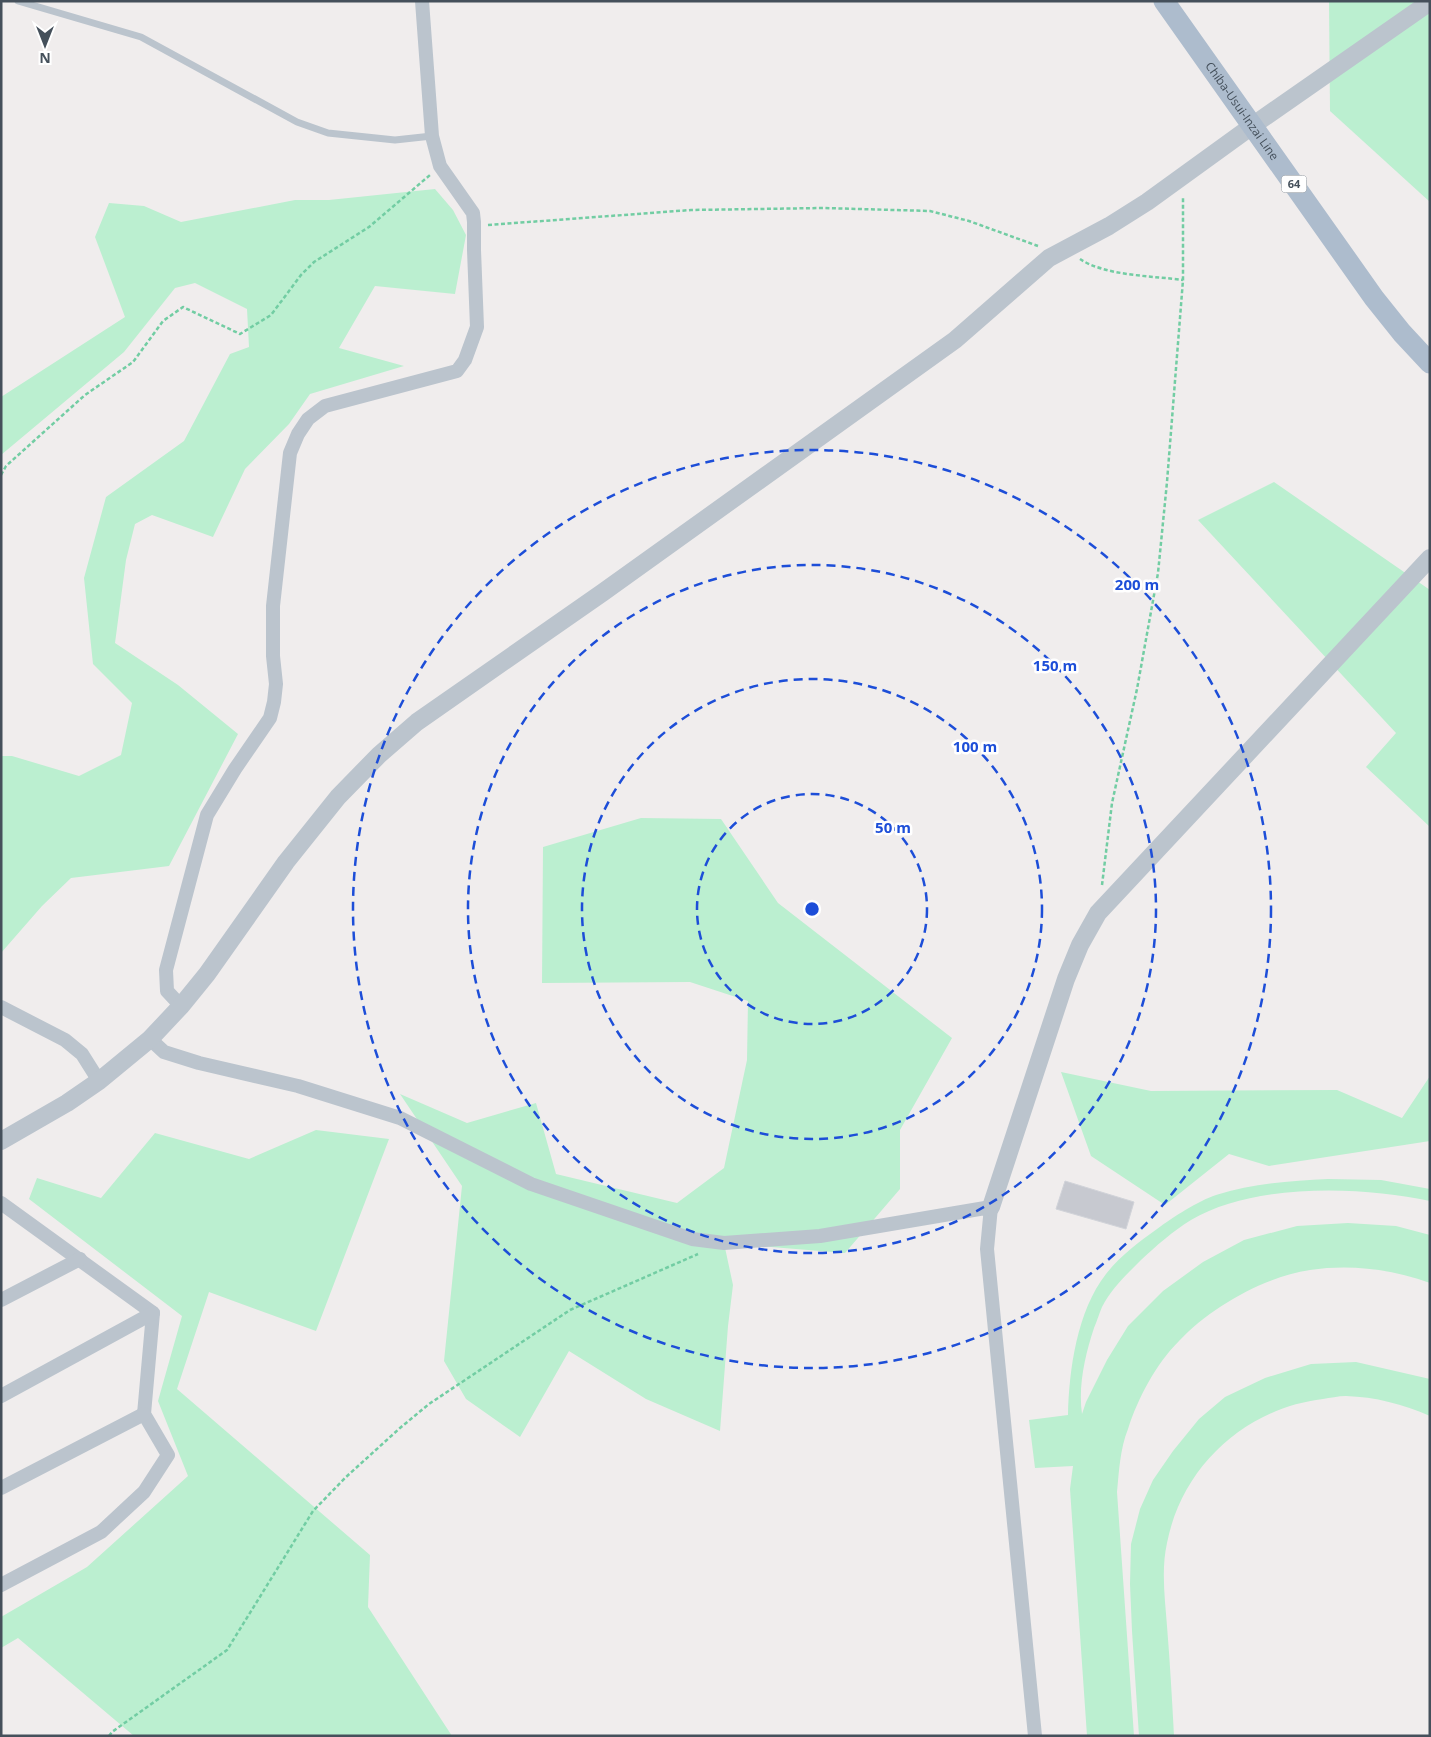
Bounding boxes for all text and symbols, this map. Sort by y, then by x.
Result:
north arrow [20,20,70,70]
text: N [39,49,51,68]
street label: Chiba-Usui-Inzai Line [1202,58,1283,164]
road number: 64 [1282,175,1306,192]
text: 200 m [1115,574,1159,594]
text: 150 m [1033,655,1077,675]
text: 100 m [953,736,997,756]
text: 50 m [875,817,911,837]
centre of rings [803,900,821,918]

